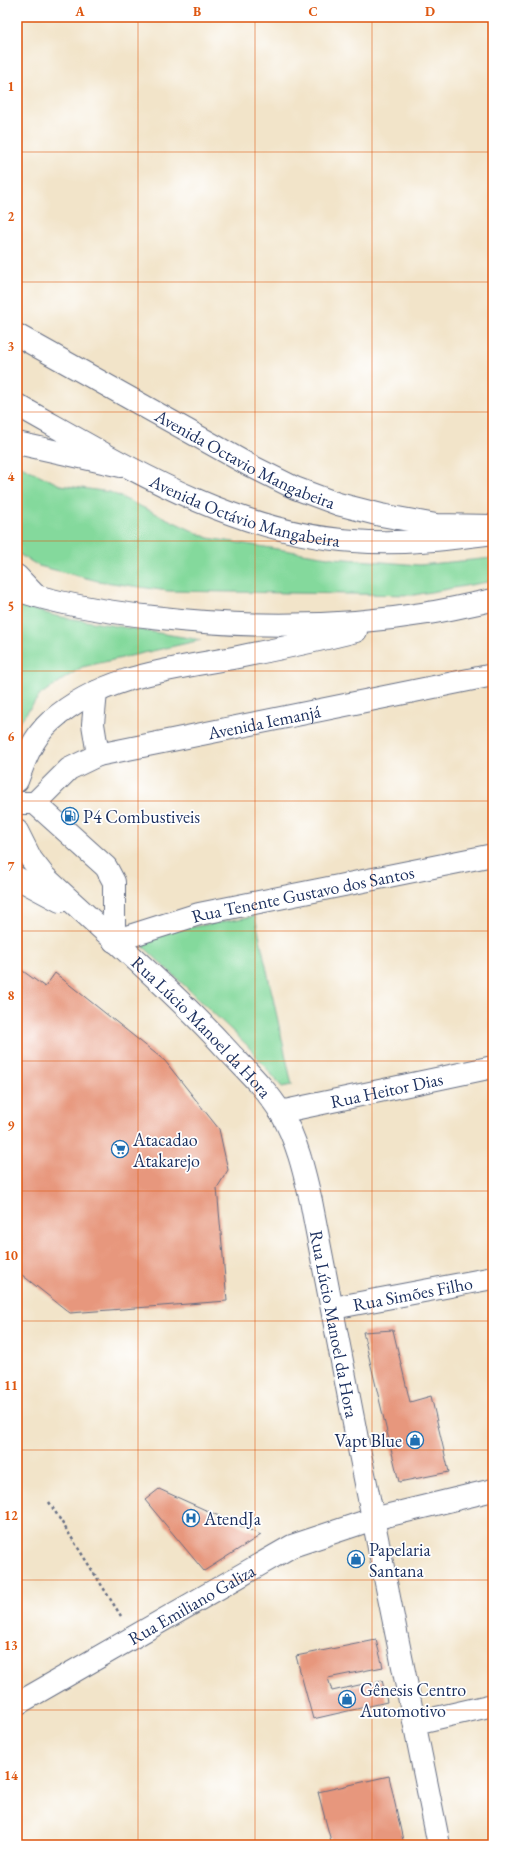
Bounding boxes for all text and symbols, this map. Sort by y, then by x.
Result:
text: A [74,3,85,20]
text: B [193,3,201,20]
text: C [308,3,318,20]
text: D [425,3,435,20]
text: 1 [8,78,15,95]
text: 2 [8,208,15,225]
text: 3 [8,338,15,355]
street label: Avenida Octavio Mangabeira [150,403,339,514]
text: 4 [8,468,15,485]
street label: Avenida Octávio Mangabeira [145,468,342,551]
text: 5 [8,598,14,615]
street label: Avenida Iemanjá [205,699,323,744]
text: 6 [8,728,15,745]
place label: P4 Combustiveis [83,805,200,828]
fuel station icon: P4 Combustiveis [60,806,80,826]
text: 7 [8,858,15,875]
street label: Rua Tenente Gustavo dos Santos [188,860,416,927]
street label: Rua Lúcio Manoel da Hora [127,951,278,1103]
text: 8 [8,987,15,1004]
street label: Rua Heitor Dias [328,1066,445,1113]
text: 9 [8,1117,15,1134]
place label: Atacadao Atakarejo [132,1128,200,1172]
supermarket icon: Atacadao Atakarejo [110,1139,130,1159]
street label: Rua Lúcio Manoel da Hora [305,1228,364,1420]
text: 10 [4,1247,18,1264]
street label: Rua Simões Filho [351,1271,475,1316]
text: 11 [4,1377,18,1394]
place label: Vapt Blue [335,1429,402,1452]
shop icon: Vapt Blue [405,1430,425,1450]
text: 12 [4,1507,18,1524]
place label: AtendJa [203,1507,262,1530]
hospital icon: AtendJa [181,1508,201,1528]
place label: Papelaria Santana [369,1538,432,1582]
shop icon: Papelaria Santana [346,1549,366,1569]
street label: Rua Emiliano Galiza [124,1558,260,1649]
text: 13 [4,1637,18,1654]
place label: Gênesis Centro Automotivo [359,1678,466,1722]
shop icon: Gênesis Centro Automotivo [337,1689,357,1709]
text: 14 [4,1767,18,1784]

